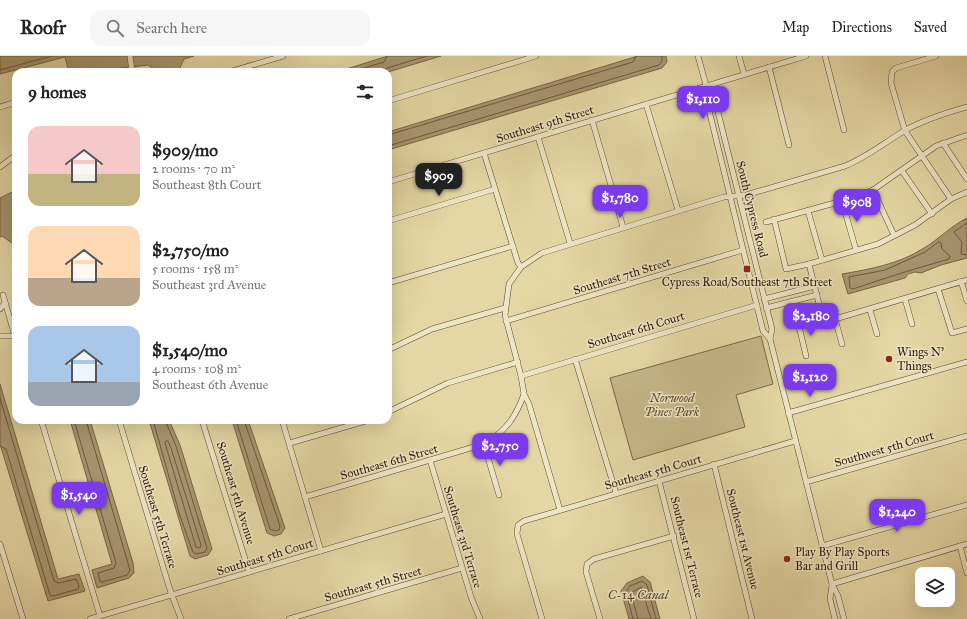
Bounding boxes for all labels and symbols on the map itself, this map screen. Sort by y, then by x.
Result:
pin: $1,110 [670,86,736,120]
street label: Southeast 9th Street [494,102,596,146]
street label: South Cypress Road [733,159,771,259]
pin: $909 [415,163,463,197]
pin: $1,780 [587,185,653,219]
pin: $908 [833,189,881,223]
street label: Southeast 7th Street [572,254,673,298]
marker: Cypress Road/Southeast 7th Street [742,264,752,274]
place label: Cypress Road/Southeast 7th Street [662,275,833,289]
pin: $2,180 [778,303,844,337]
street label: Southeast 6th Court [586,308,687,351]
place label: Wings N' Things [897,345,944,374]
marker: Wings N' Things [884,354,894,364]
pin: $1,120 [777,364,843,398]
park label: Norwood Pines Park [645,391,700,419]
street label: Southwest 5th Court [833,428,936,470]
pin: $2,750 [467,433,533,467]
street label: Southeast 5th Avenue [214,440,258,546]
street label: Southeast 6th Street [338,441,440,483]
street label: Southeast 5th Court [603,451,704,493]
street label: Southeast 5th Terrace [136,464,180,570]
pin: $1,540 [46,482,112,516]
street label: Southeast 3rd Terrace [441,484,485,590]
street label: Southeast 1st Avenue [724,487,762,591]
street label: Southeast 1st Terrace [668,495,706,599]
pin: $1,240 [864,499,930,533]
street label: Southeast 5th Court [215,535,316,578]
place label: Play By Play Sports Bar and Grill [795,545,890,573]
marker: Play By Play Sports Bar and Grill [782,554,792,564]
street label: Southeast 5th Street [323,563,424,605]
water label: C-14 Canal [608,587,670,603]

